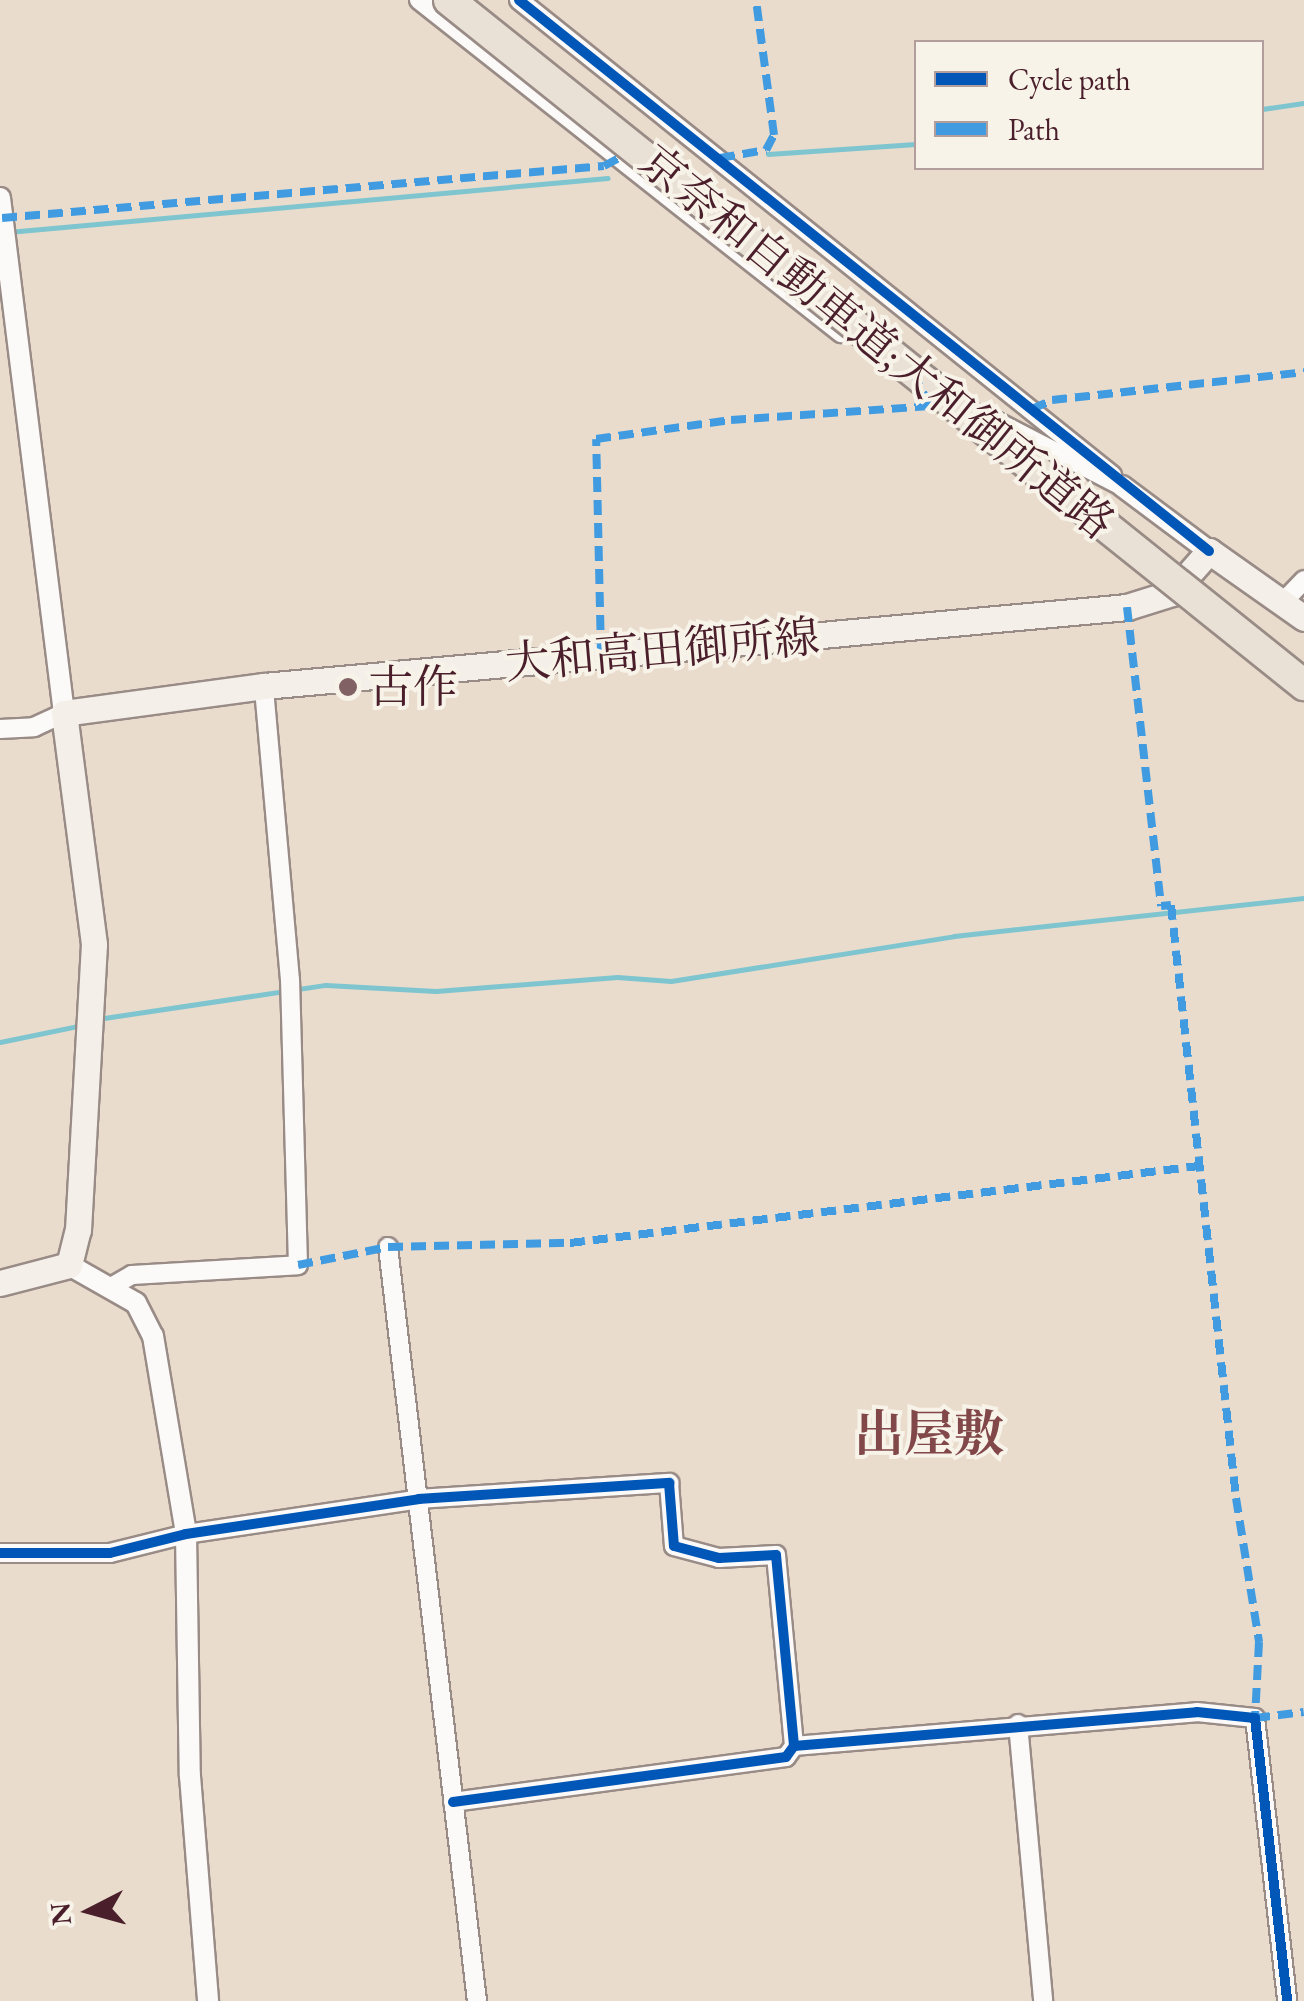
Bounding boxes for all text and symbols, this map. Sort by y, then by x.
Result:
legend [914,40,1264,170]
text: Cycle path [1008,60,1131,99]
text: Path [1008,110,1060,149]
street label: 京奈和自動車道;大和御所道路 [629,134,1125,550]
street label: 大和高田御所線 [503,609,821,691]
place label: 古作 [368,660,458,714]
marker: 古作 [337,676,359,698]
district label: 出屋敷 [854,1404,1004,1464]
north arrow [40,1861,140,1961]
text: N [41,1901,79,1927]

